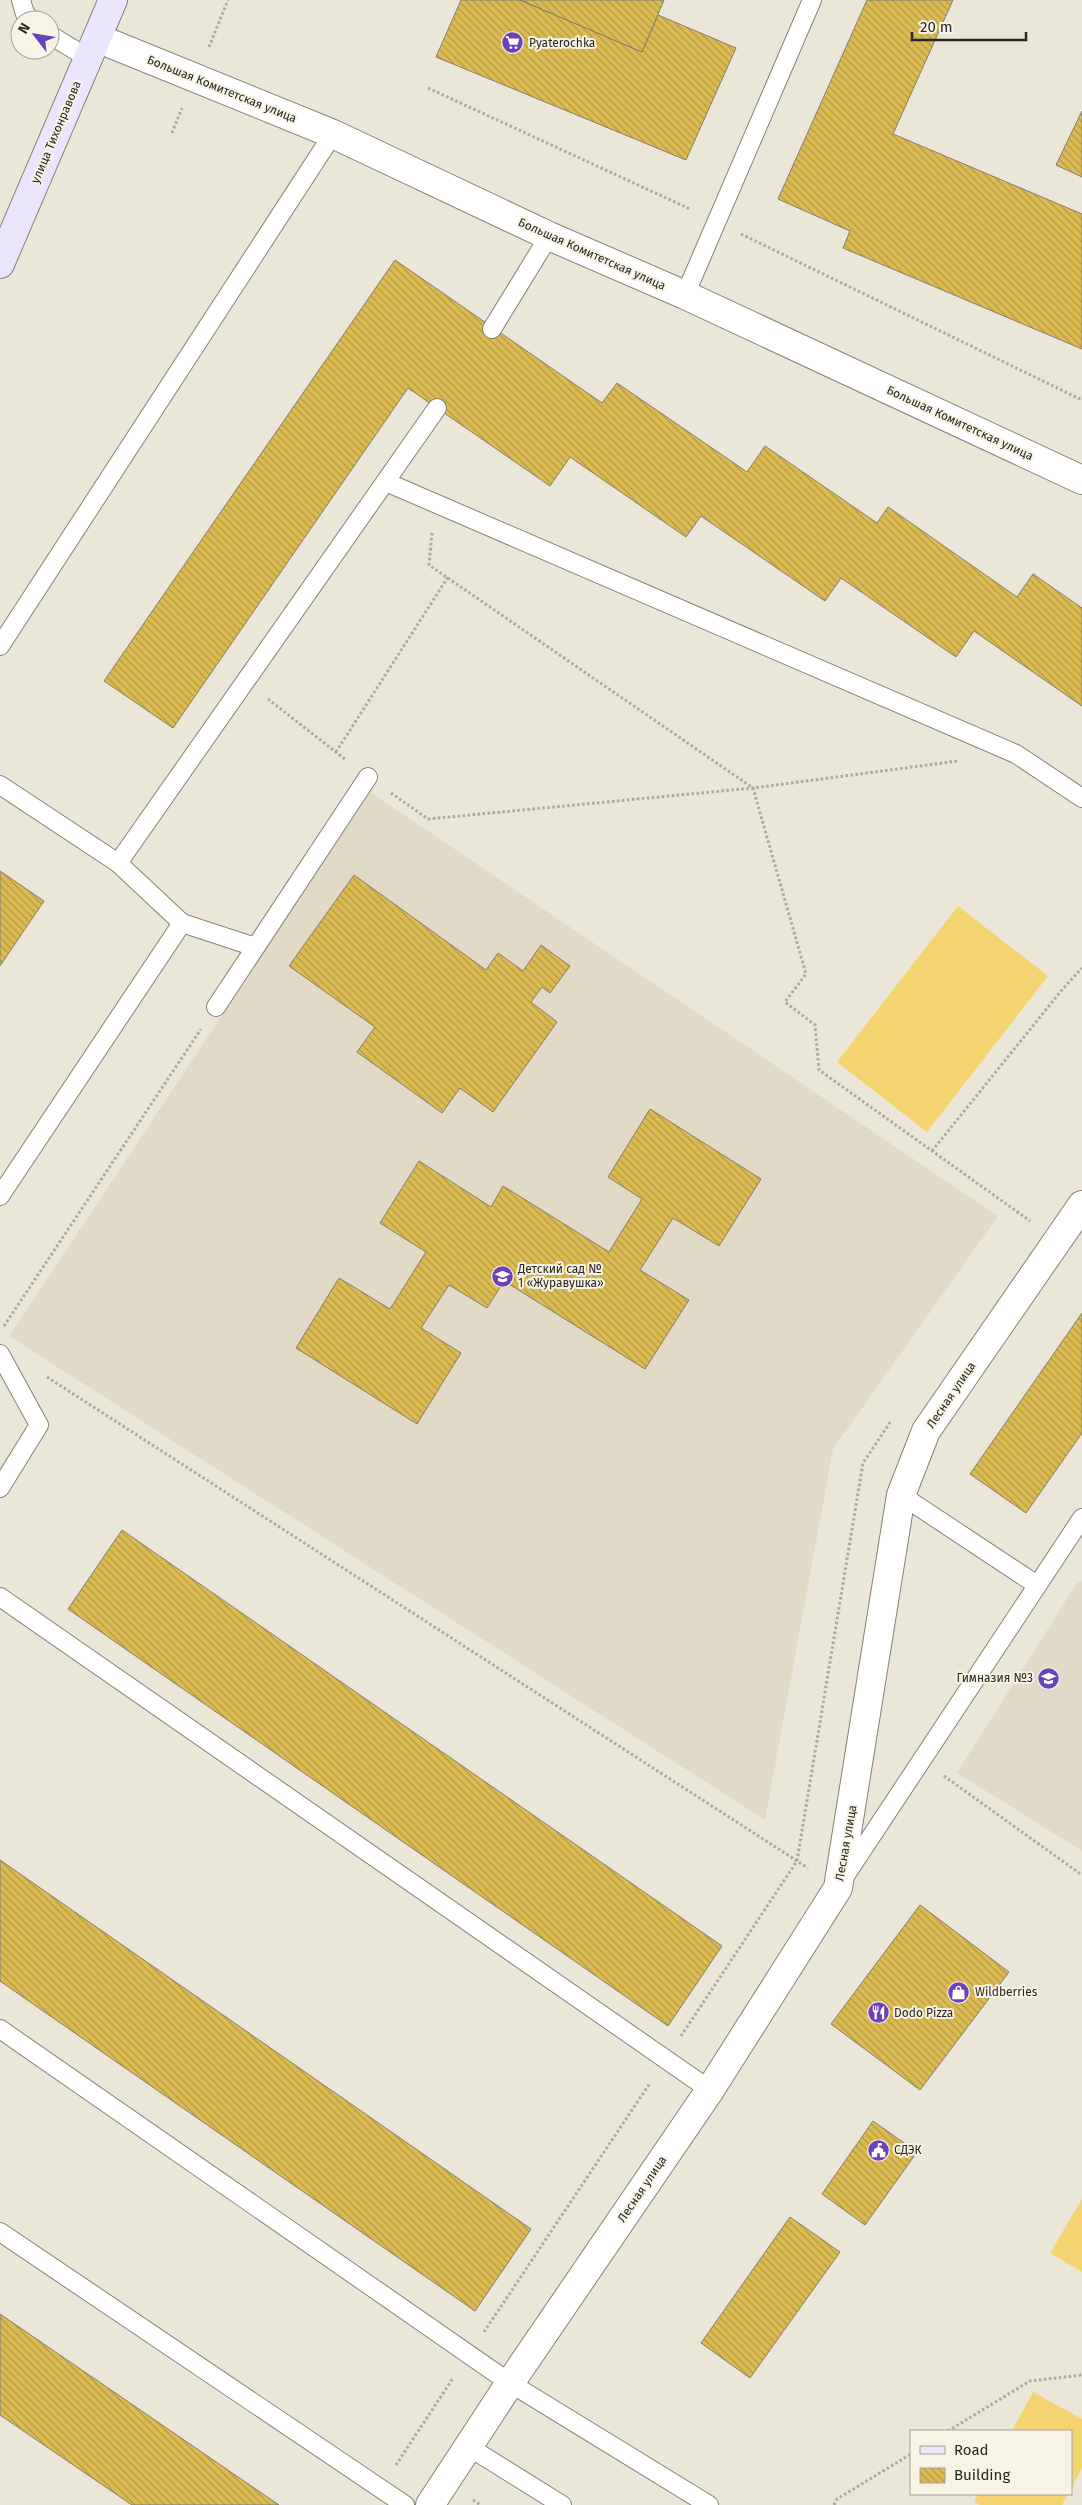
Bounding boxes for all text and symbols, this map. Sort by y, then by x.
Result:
north arrow [10,10,60,60]
scale bar [912,10,1026,42]
text: 20 m [920,18,953,36]
text: N [15,20,34,37]
supermarket icon: Pyaterochka [501,31,525,55]
place label: Pyaterochka [529,36,595,50]
street label: Большая Комитетская улица [145,53,299,125]
street label: улица Тихонравова [28,79,84,185]
street label: Большая Комитетская улица [516,215,668,293]
street label: Большая Комитетская улица [885,383,1035,463]
place label: Детский сад № 1 «Журавушка» [517,1262,604,1290]
school or university icon: Детский сад № 1 «Журавушка» [490,1264,514,1288]
street label: Лесная улица [924,1359,978,1431]
school or university icon: Гимназия №3 [1037,1666,1061,1690]
place label: Гимназия №3 [957,1671,1033,1685]
street label: Лесная улица [832,1804,860,1882]
shop icon: Wildberries [947,1980,971,2004]
place label: Wildberries [975,1985,1038,1999]
restaurant icon: Dodo Pizza [866,2001,890,2025]
place label: Dodo Pizza [894,2006,953,2020]
public building icon: СДЭК [866,2138,890,2162]
place label: СДЭК [894,2143,922,2157]
street label: Лесная улица [615,2153,669,2225]
legend [910,2430,1072,2495]
text: Road [954,2441,989,2459]
text: Building [954,2466,1010,2484]

